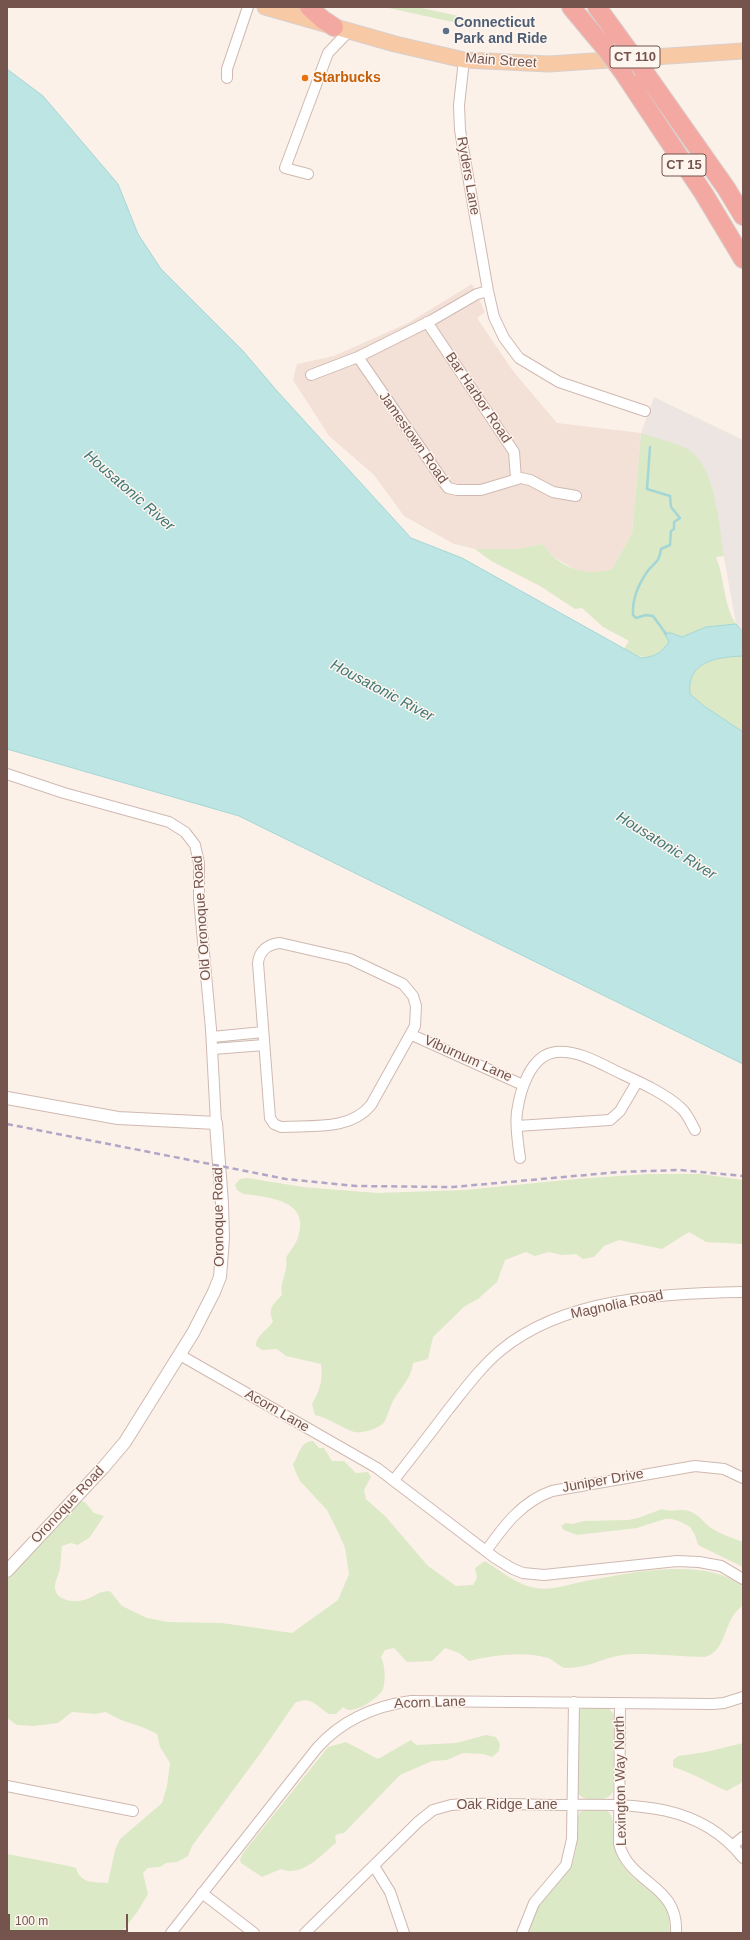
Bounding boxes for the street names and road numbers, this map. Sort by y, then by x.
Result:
road number: CT 110 [610,46,660,68]
street label: Main Street [465,50,537,72]
street label: Ryders Lane [453,135,483,217]
road number: CT 15 [662,154,706,176]
street label: Bar Harbor Road [441,349,515,447]
street label: Jamestown Road [375,389,451,487]
street label: Old Oronoque Road [189,855,215,981]
street label: Viburnum Lane [421,1032,515,1086]
street label: Oronoque Road [210,1167,228,1267]
street label: Magnolia Road [569,1287,665,1323]
street label: Acorn Lane [242,1386,312,1436]
street label: Oronoque Road [28,1463,108,1547]
street label: Juniper Drive [561,1466,645,1496]
street label: Acorn Lane [394,1693,466,1713]
street label: Lexington Way North [611,1716,631,1846]
street label: Oak Ridge Lane [456,1797,558,1813]

